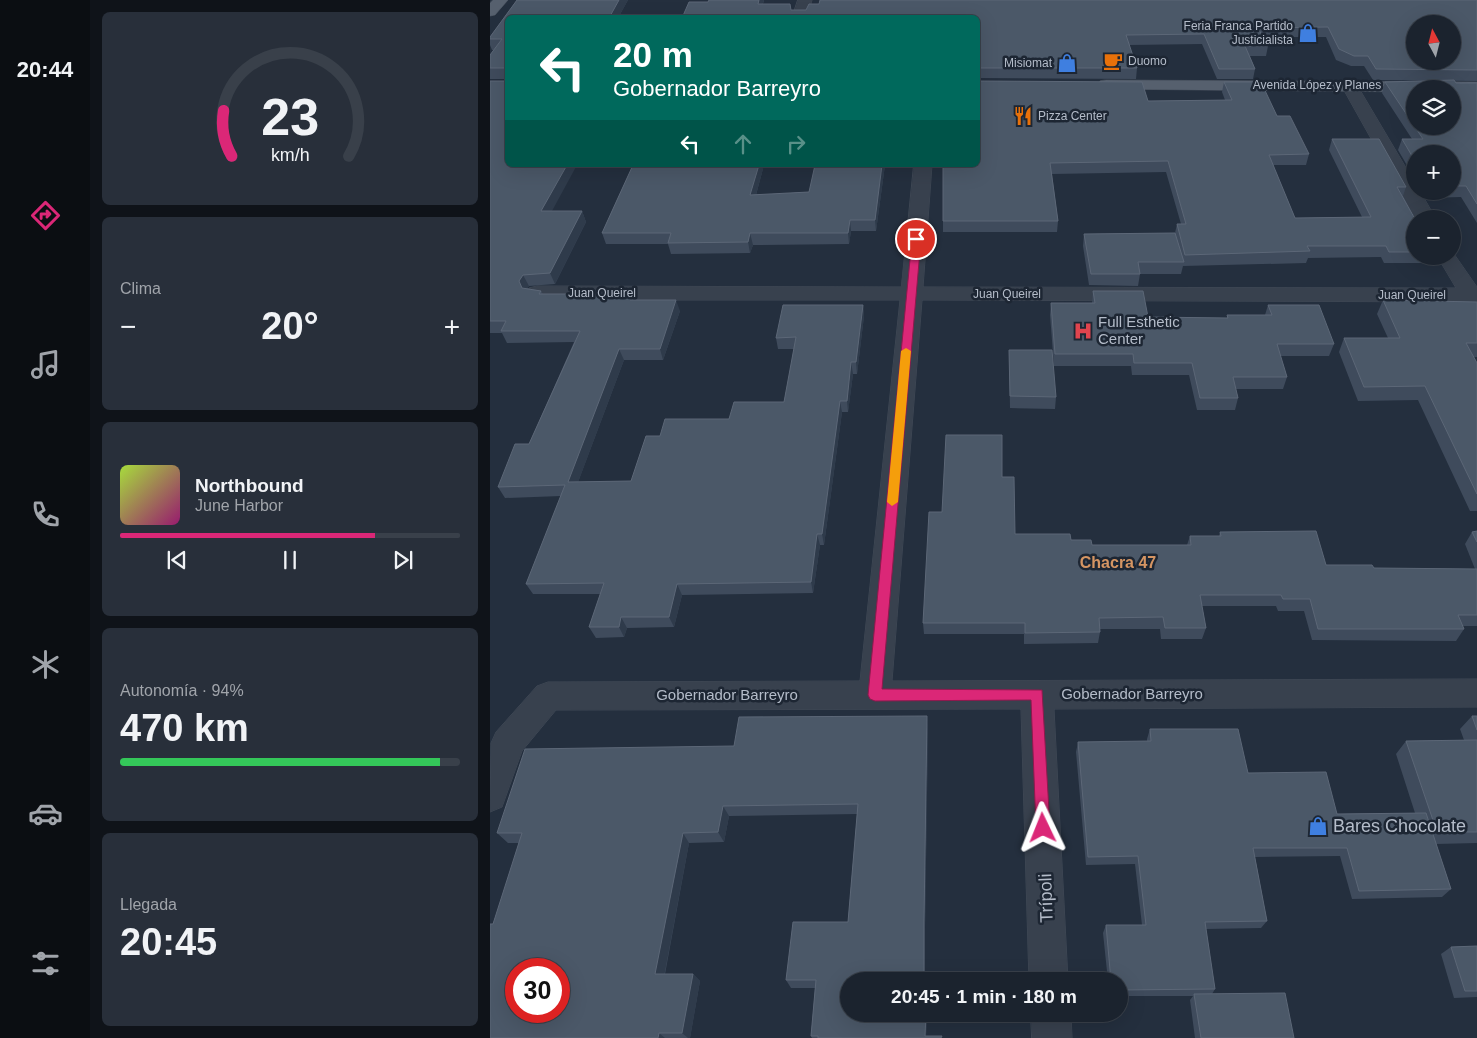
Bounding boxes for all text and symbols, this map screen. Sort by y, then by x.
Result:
north arrow [1406,15,1461,70]
map controls [1406,15,1461,265]
place label: Feria Franca Partido Justicialista [1184,19,1293,47]
shop icon: Feria Franca Partido Justicialista [1297,22,1319,44]
icon: left [530,35,595,100]
text: 20 m [613,35,693,74]
cafe icon: Duomo [1102,50,1124,72]
shop icon: Misiomat [1056,52,1078,74]
place label: Duomo [1128,54,1167,68]
place label: Misiomat [1004,56,1053,70]
text: 20:44 [17,57,73,82]
text: Gobernador Barreyro [613,76,821,101]
street label: Avenida López y Planes [1253,78,1381,92]
button: layers [1406,80,1461,135]
text: 23 [261,88,319,146]
restaurant icon: Pizza Center [1012,105,1034,127]
place label: Pizza Center [1038,109,1107,123]
icon: left [676,130,704,158]
icon: ahead [729,130,757,158]
icon: right [782,130,810,158]
text: km/h [271,145,309,165]
button: + [1406,145,1461,200]
icon: directions [28,198,63,233]
button: − [1406,210,1461,265]
pin [895,218,937,260]
icon: arrive [902,225,930,253]
text: Clima [120,280,161,297]
street label: Juan Queirel [568,286,636,300]
street label: Juan Queirel [973,287,1041,301]
street label: Juan Queirel [1378,288,1446,302]
text: 20° [261,305,319,347]
text: − [120,311,136,342]
text: + [444,311,460,342]
place label: Full Esthetic Center [1098,313,1180,347]
hospital icon: Full Esthetic Center [1072,320,1094,342]
icon: music [28,347,63,382]
text: Northbound [195,475,304,496]
icon: phone [28,497,63,532]
text: June Harbor [195,497,283,514]
icon: previous [163,546,191,574]
icon: pause [276,546,304,574]
icon: next [389,546,417,574]
district label: Chacra 47 [1080,554,1156,571]
icon: climate [28,647,63,682]
text: Autonomía · 94% [120,682,244,699]
street label: Gobernador Barreyro [1061,685,1203,702]
street label: Gobernador Barreyro [656,686,798,703]
text: 470 km [120,707,249,749]
icon: car [28,796,63,831]
position arrow [1016,801,1068,853]
shop icon: Bares Chocolate [1307,815,1329,837]
place label: Bares Chocolate [1333,816,1466,836]
street label: Trípoli [1035,873,1057,923]
text: Llegada [120,896,177,913]
text: 20:45 [120,921,217,963]
icon: filters [28,946,63,981]
speed limit sign: 30 [505,958,570,1023]
text: 20:45 · 1 min · 180 m [891,986,1077,1007]

